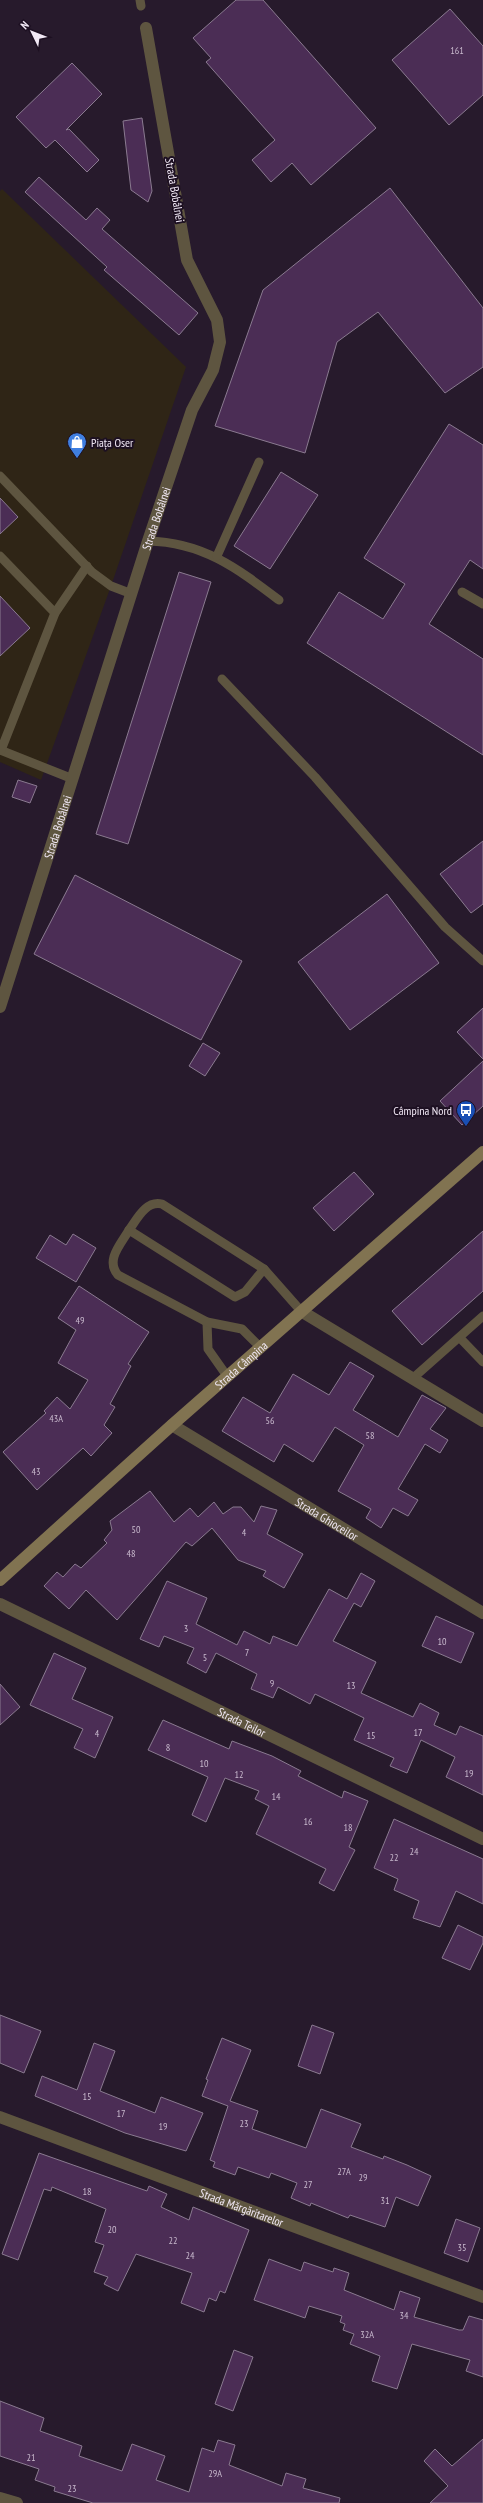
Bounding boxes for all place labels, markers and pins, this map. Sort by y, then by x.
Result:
shop icon: Piața Oser [66,431,88,459]
place label: Piața Oser [91,435,134,450]
bus stop icon: Câmpina Nord [455,1099,477,1127]
place label: Câmpina Nord [393,1103,452,1118]

